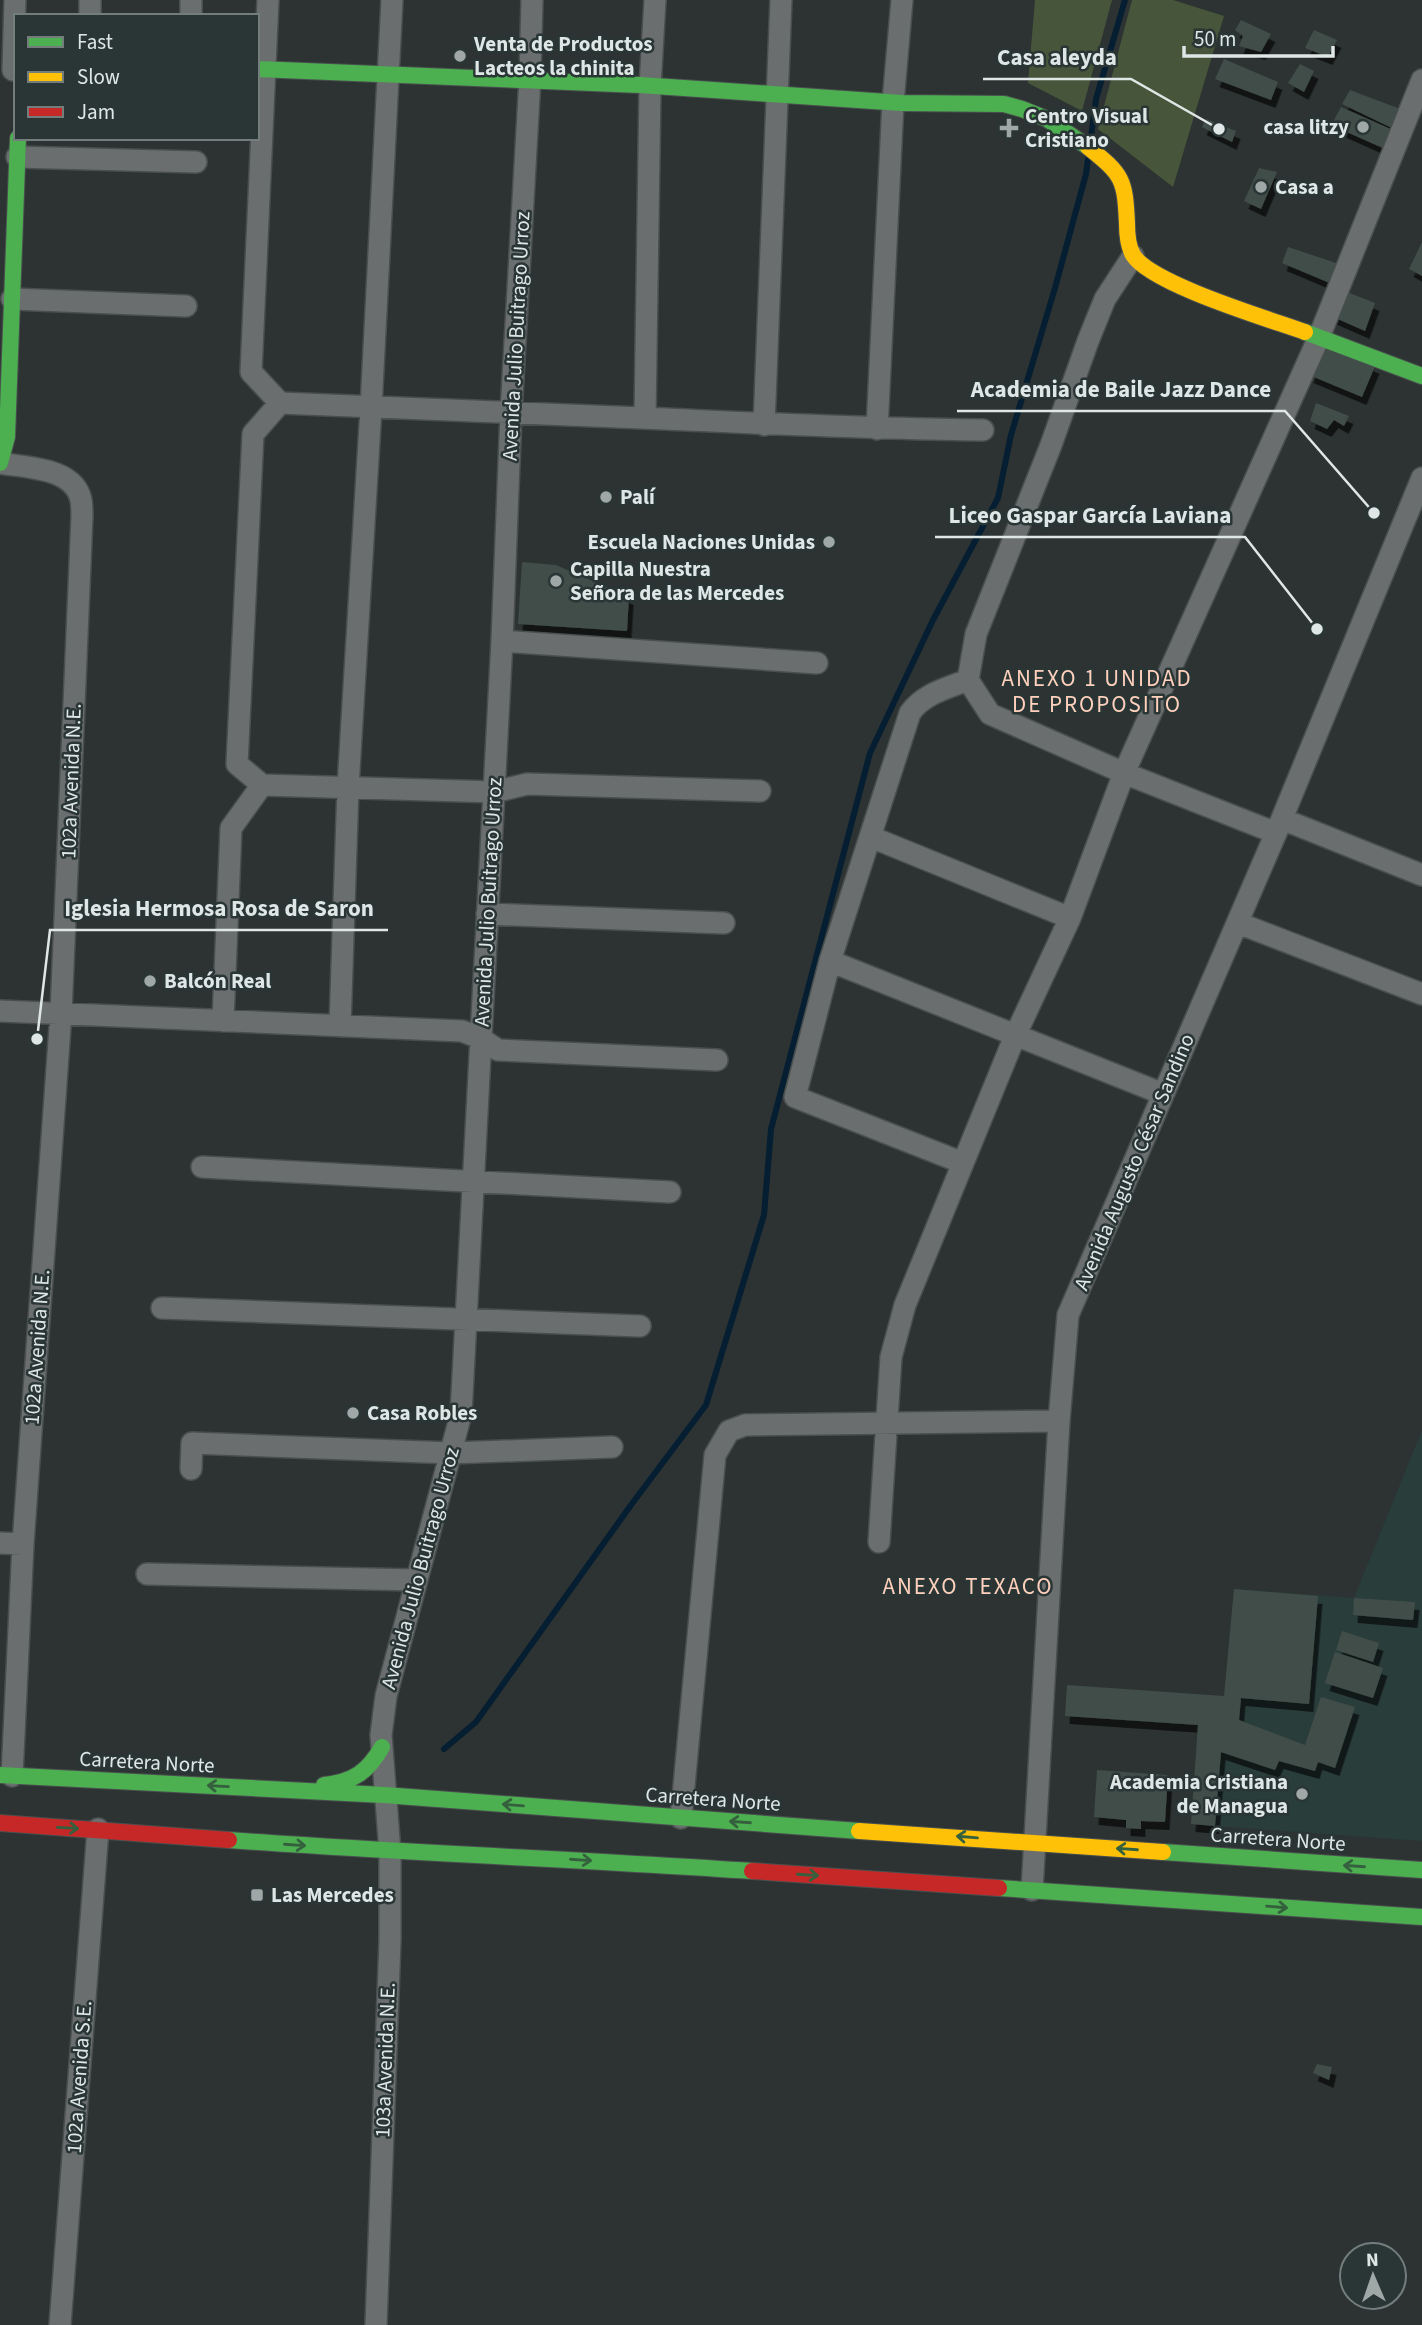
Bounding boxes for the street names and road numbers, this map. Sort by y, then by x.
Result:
street label: Avenida Julio Buitrago Urroz [494,211,538,461]
street label: 102a Avenida N.E. [53,703,89,859]
street label: Avenida Julio Buitrago Urroz [466,777,510,1027]
street label: Avenida Augusto César Sandino [1066,1029,1202,1295]
street label: 102a Avenida N.E. [17,1268,57,1426]
street label: Avenida Julio Buitrago Urroz [373,1444,467,1692]
street label: Carretera Norte [79,1743,215,1781]
street label: Carretera Norte [644,1779,782,1819]
street label: Carretera Norte [1209,1819,1347,1859]
street label: 103a Avenida N.E. [367,1982,403,2138]
street label: 102a Avenida S.E. [59,1999,99,2155]

